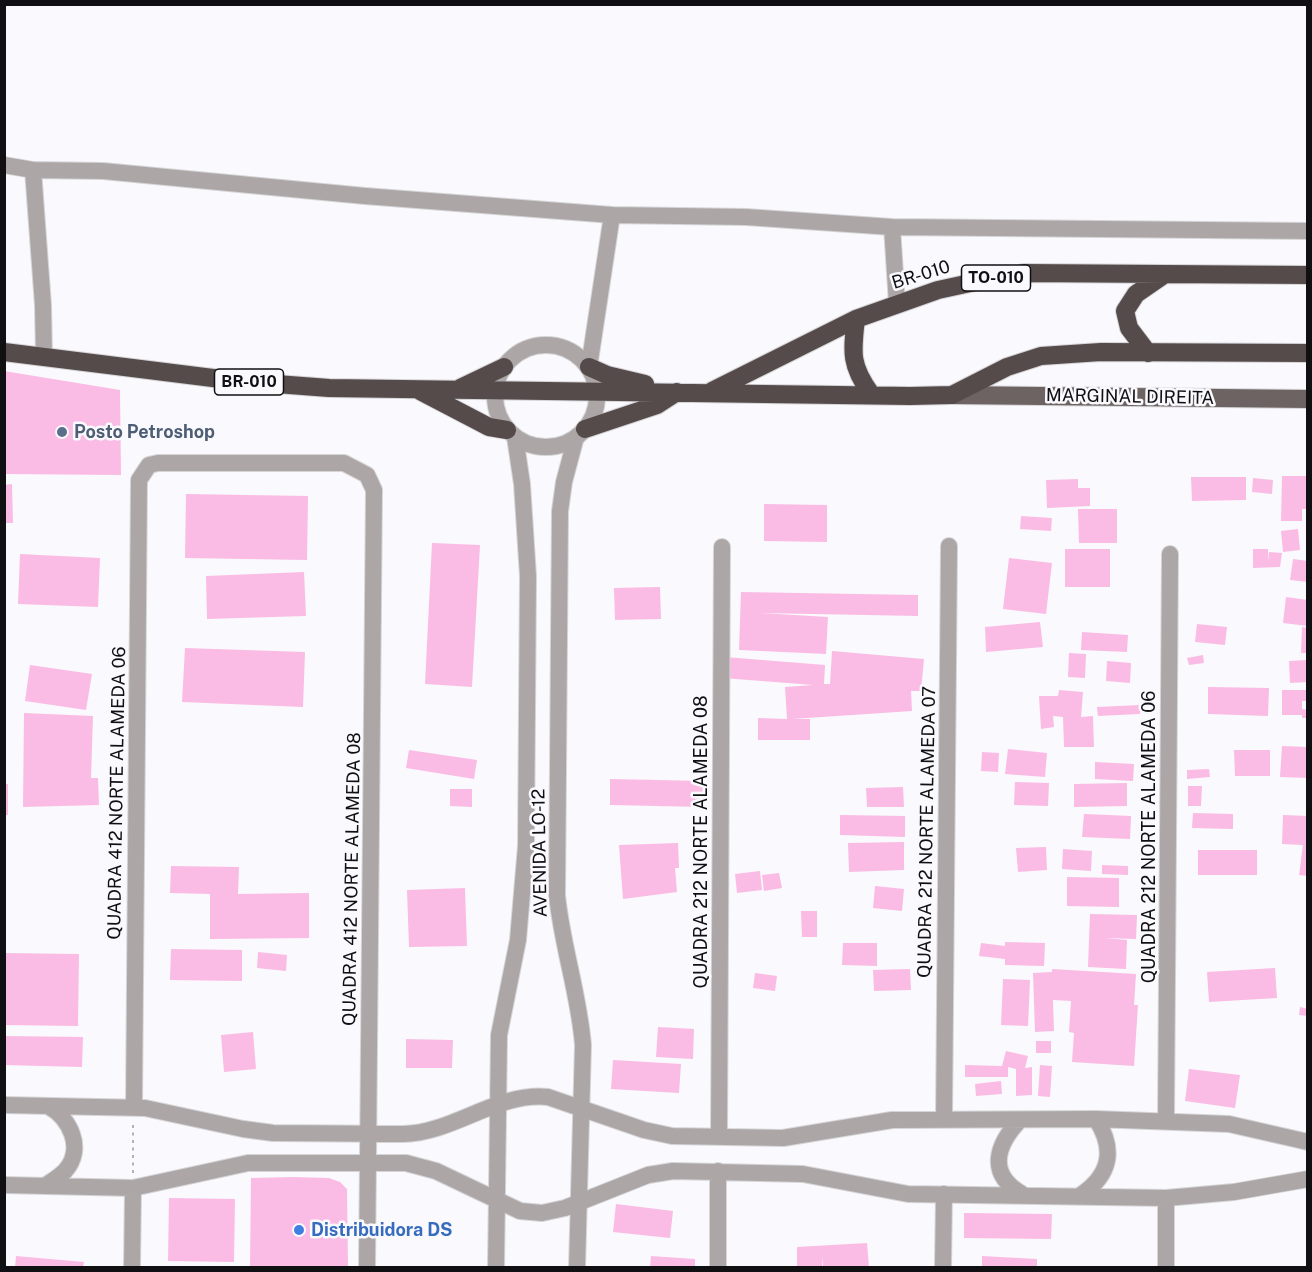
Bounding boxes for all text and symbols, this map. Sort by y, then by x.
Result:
street label: BR-010 [889,256,953,294]
road number: TO-010 [962,265,1030,291]
road number: BR-010 [214,369,284,395]
street label: MARGINAL DIREITA [1046,385,1214,409]
place label: Posto Petroshop [74,421,215,443]
marker: Posto Petroshop [55,425,69,439]
street label: QUADRA 412 NORTE ALAMEDA 06 [104,646,130,940]
street label: QUADRA 212 NORTE ALAMEDA 07 [914,686,940,978]
street label: QUADRA 212 NORTE ALAMEDA 06 [1138,691,1160,983]
street label: QUADRA 212 NORTE ALAMEDA 08 [690,695,712,989]
street label: QUADRA 412 NORTE ALAMEDA 08 [339,732,365,1026]
street label: AVENIDA LO-12 [528,788,552,918]
place label: Distribuidora DS [311,1219,452,1241]
marker: Distribuidora DS [292,1223,306,1237]

